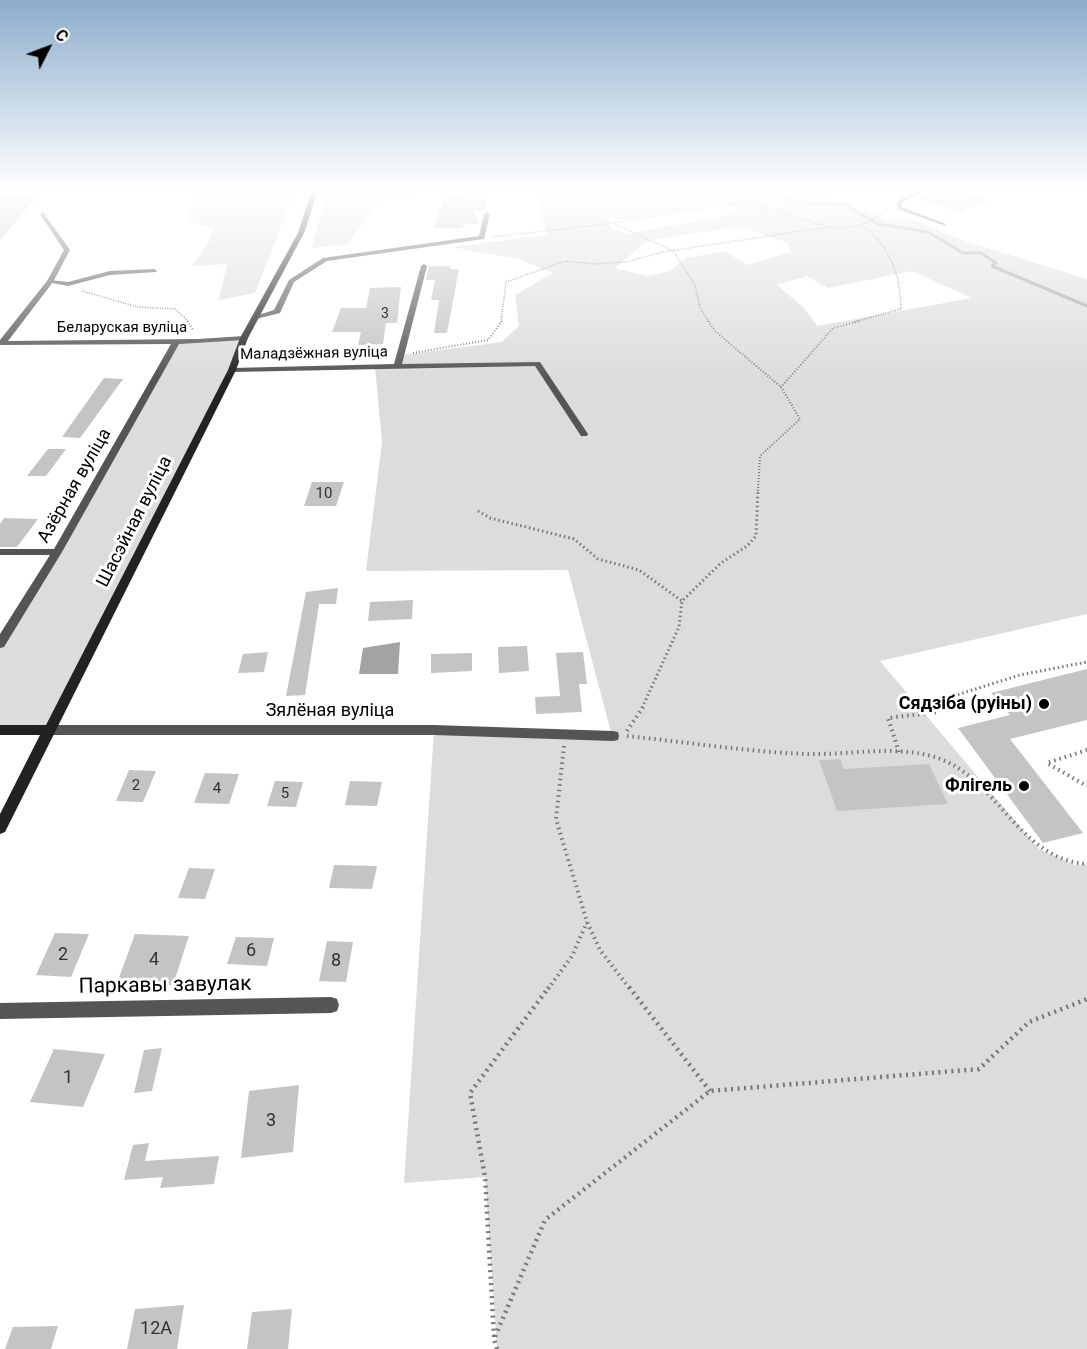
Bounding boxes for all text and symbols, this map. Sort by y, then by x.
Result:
north arrow [18,18,78,78]
text: С [51,25,72,46]
house number: 3 [381,306,389,322]
street label: Беларуская вуліца [57,319,187,337]
street label: Маладзёжная вуліца [240,344,388,364]
street label: Азёрная вуліца [33,425,117,547]
street label: Шасэйная вуліца [93,453,177,591]
house number: 10 [316,485,332,503]
place label: Сядзіба (руіны) [899,693,1032,715]
marker: Сядзіба (руіны) [1037,697,1051,711]
street label: Зялёная вуліца [266,700,394,722]
place label: Флігель [945,775,1012,797]
house number: 2 [132,777,140,795]
marker: Флігель [1017,779,1031,793]
house number: 4 [213,780,221,798]
house number: 5 [281,785,289,803]
house number: 6 [246,940,256,962]
house number: 2 [58,944,68,966]
house number: 4 [149,949,159,971]
house number: 8 [331,950,341,972]
street label: Паркавы завулак [78,972,252,1000]
house number: 1 [63,1067,73,1089]
house number: 3 [266,1110,276,1132]
house number: 12А [140,1318,172,1340]

